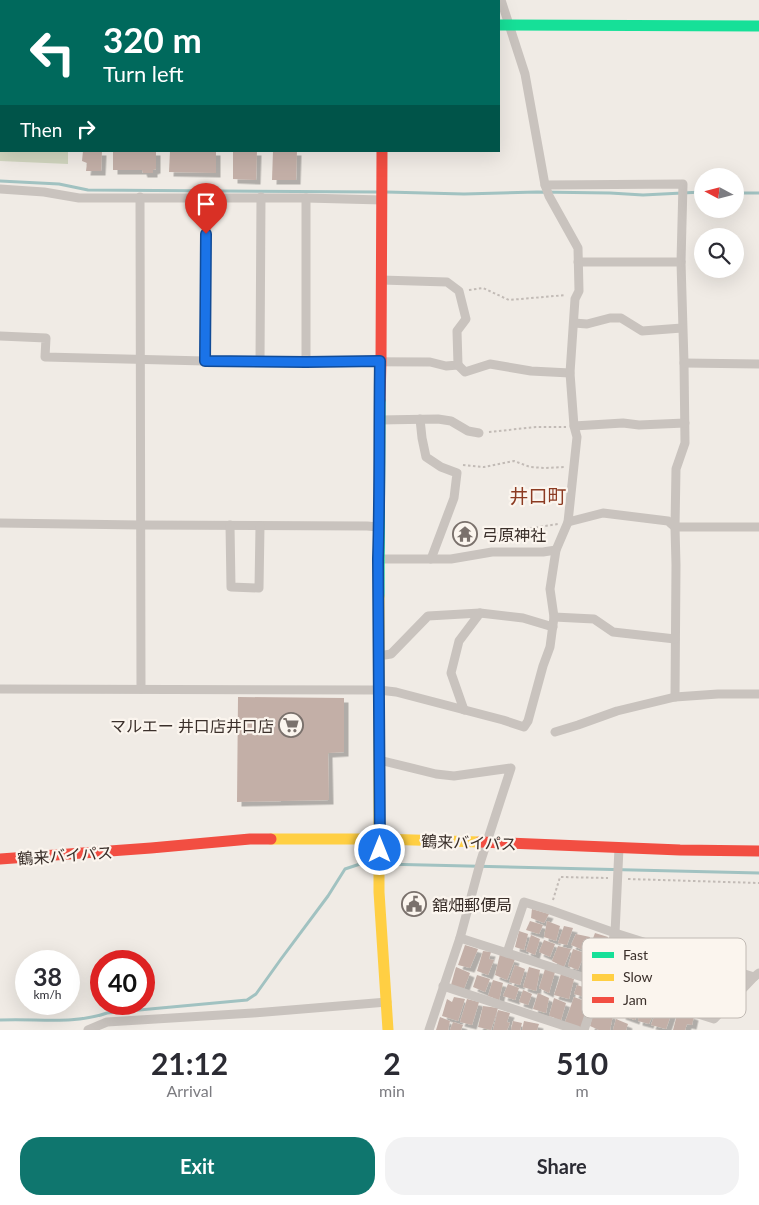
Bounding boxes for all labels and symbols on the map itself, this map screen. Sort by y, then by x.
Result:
north arrow [694,168,744,218]
pin [185,183,227,234]
district label: 井口町 [509,484,567,507]
temple icon: 弓原神社 [452,521,478,547]
place label: 弓原神社 [482,525,546,544]
supermarket icon: マルエー 井口店井口店 [278,712,304,738]
place label: マルエー 井口店井口店 [110,716,274,735]
position arrow [353,823,405,875]
street label: 鶴来バイパス [421,831,517,853]
street label: 鶴来バイパス [17,842,113,868]
public building icon: 舘畑郵便局 [401,891,427,917]
place label: 舘畑郵便局 [432,895,512,914]
legend [582,938,746,1018]
text: Fast [623,946,648,963]
speed limit sign: 40 [90,950,155,1015]
text: Slow [623,968,653,985]
text: Jam [623,991,647,1008]

